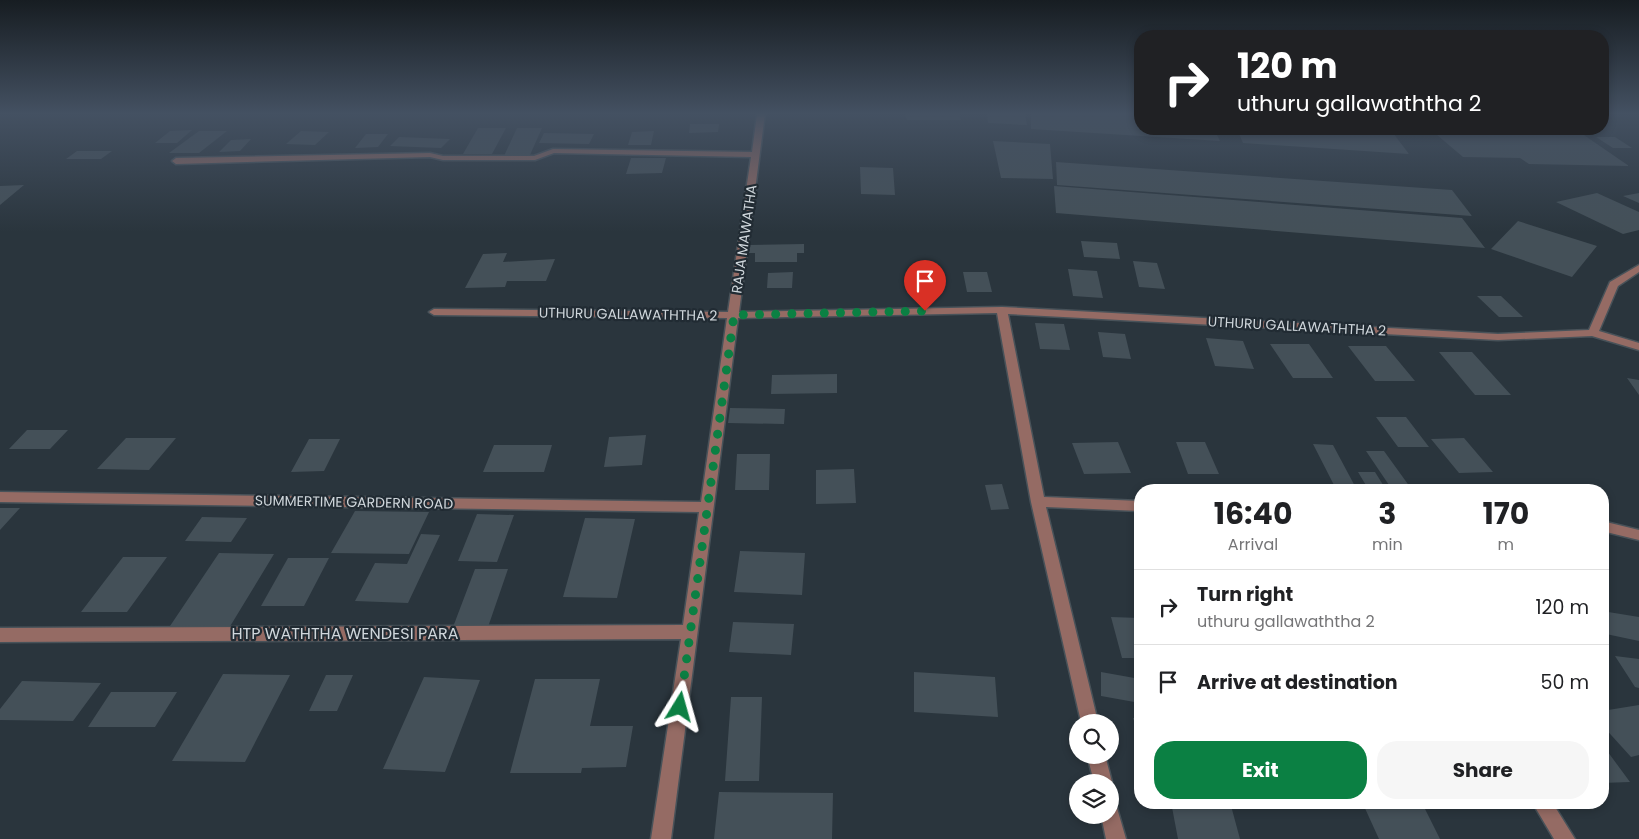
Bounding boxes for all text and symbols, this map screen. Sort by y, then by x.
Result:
text: 120 m [1237,41,1337,90]
icon: right [1154,50,1219,115]
text: uthuru gallawaththa 2 [1237,88,1481,119]
street label: RAJA MAWATHA [726,183,762,295]
pin [904,260,946,311]
icon: arrive [911,267,939,295]
street label: UTHURU GALLAWATHTHA 2 [539,302,717,326]
street label: UTHURU GALLAWATHTHA 2 [1207,311,1387,341]
street label: SUMMERTIME GARDERN ROAD [255,490,453,514]
text: 16:40 [1214,492,1292,535]
text: 3 [1378,492,1397,535]
text: 170 [1482,492,1529,535]
text: Arrival [1228,533,1278,556]
text: min [1372,533,1403,556]
text: m [1498,533,1514,556]
text: Turn right [1197,581,1293,608]
icon: right [1154,593,1182,621]
text: 120 m [1535,594,1589,621]
text: uthuru gallawaththa 2 [1197,610,1375,633]
street label: HTP WATHTHA WENDESI PARA [232,622,459,645]
icon: arrive [1154,668,1182,696]
text: Arrive at destination [1197,669,1398,696]
text: 50 m [1540,669,1589,696]
position arrow [653,680,705,732]
map controls [1069,714,1119,824]
button: search [1069,714,1119,764]
button: Exit [1154,741,1367,799]
button: Share [1377,741,1589,799]
button: layers [1069,774,1119,824]

